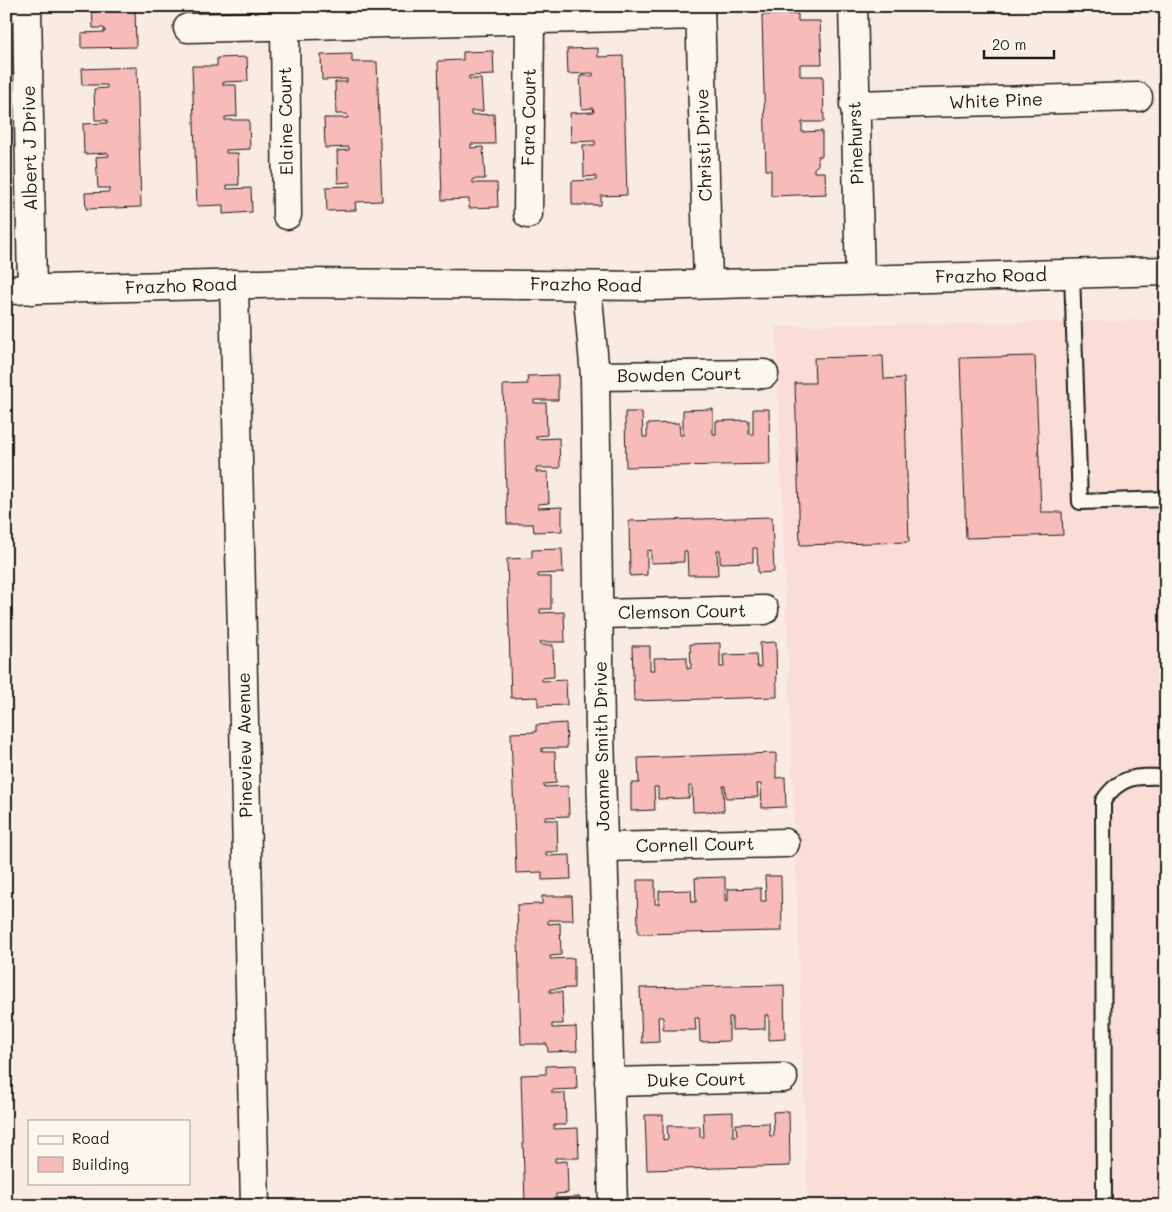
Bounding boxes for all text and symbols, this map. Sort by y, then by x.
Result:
scale bar [984,28,1054,60]
text: 20 m [992,34,1026,54]
street label: Elaine Court [272,66,298,176]
street label: Fara Court [515,68,541,166]
street label: Albert J Drive [16,85,42,211]
street label: White Pine [949,86,1043,114]
street label: Christi Drive [689,88,717,202]
street label: Pinehurst [842,101,868,185]
street label: Frazho Road [935,262,1047,288]
street label: Frazho Road [125,271,237,299]
street label: Frazho Road [530,271,642,297]
street label: Bowden Court [617,361,741,387]
street label: Clemson Court [618,598,746,624]
street label: Joanne Smith Drive [588,661,614,831]
street label: Pineview Avenue [231,672,257,818]
street label: Cornell Court [635,831,755,857]
street label: Duke Court [646,1066,746,1092]
legend [28,1120,190,1184]
text: Road [72,1128,109,1148]
text: Building [72,1154,129,1174]

